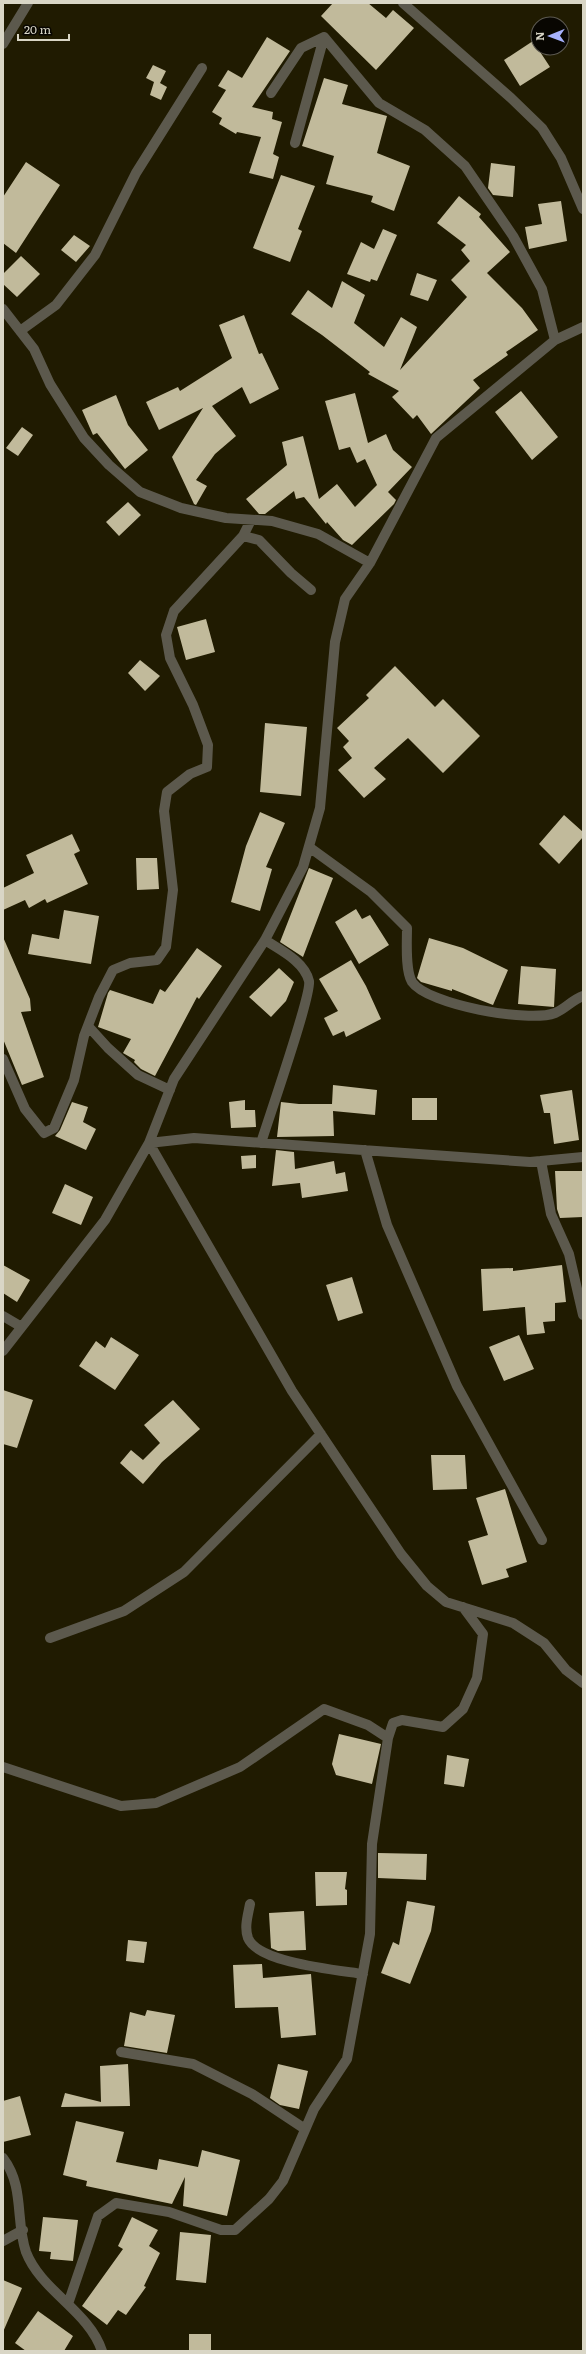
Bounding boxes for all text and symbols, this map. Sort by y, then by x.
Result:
scale bar [18,16,69,42]
north arrow [530,16,570,56]
text: 20 m [24,20,51,38]
text: N [531,31,547,41]

